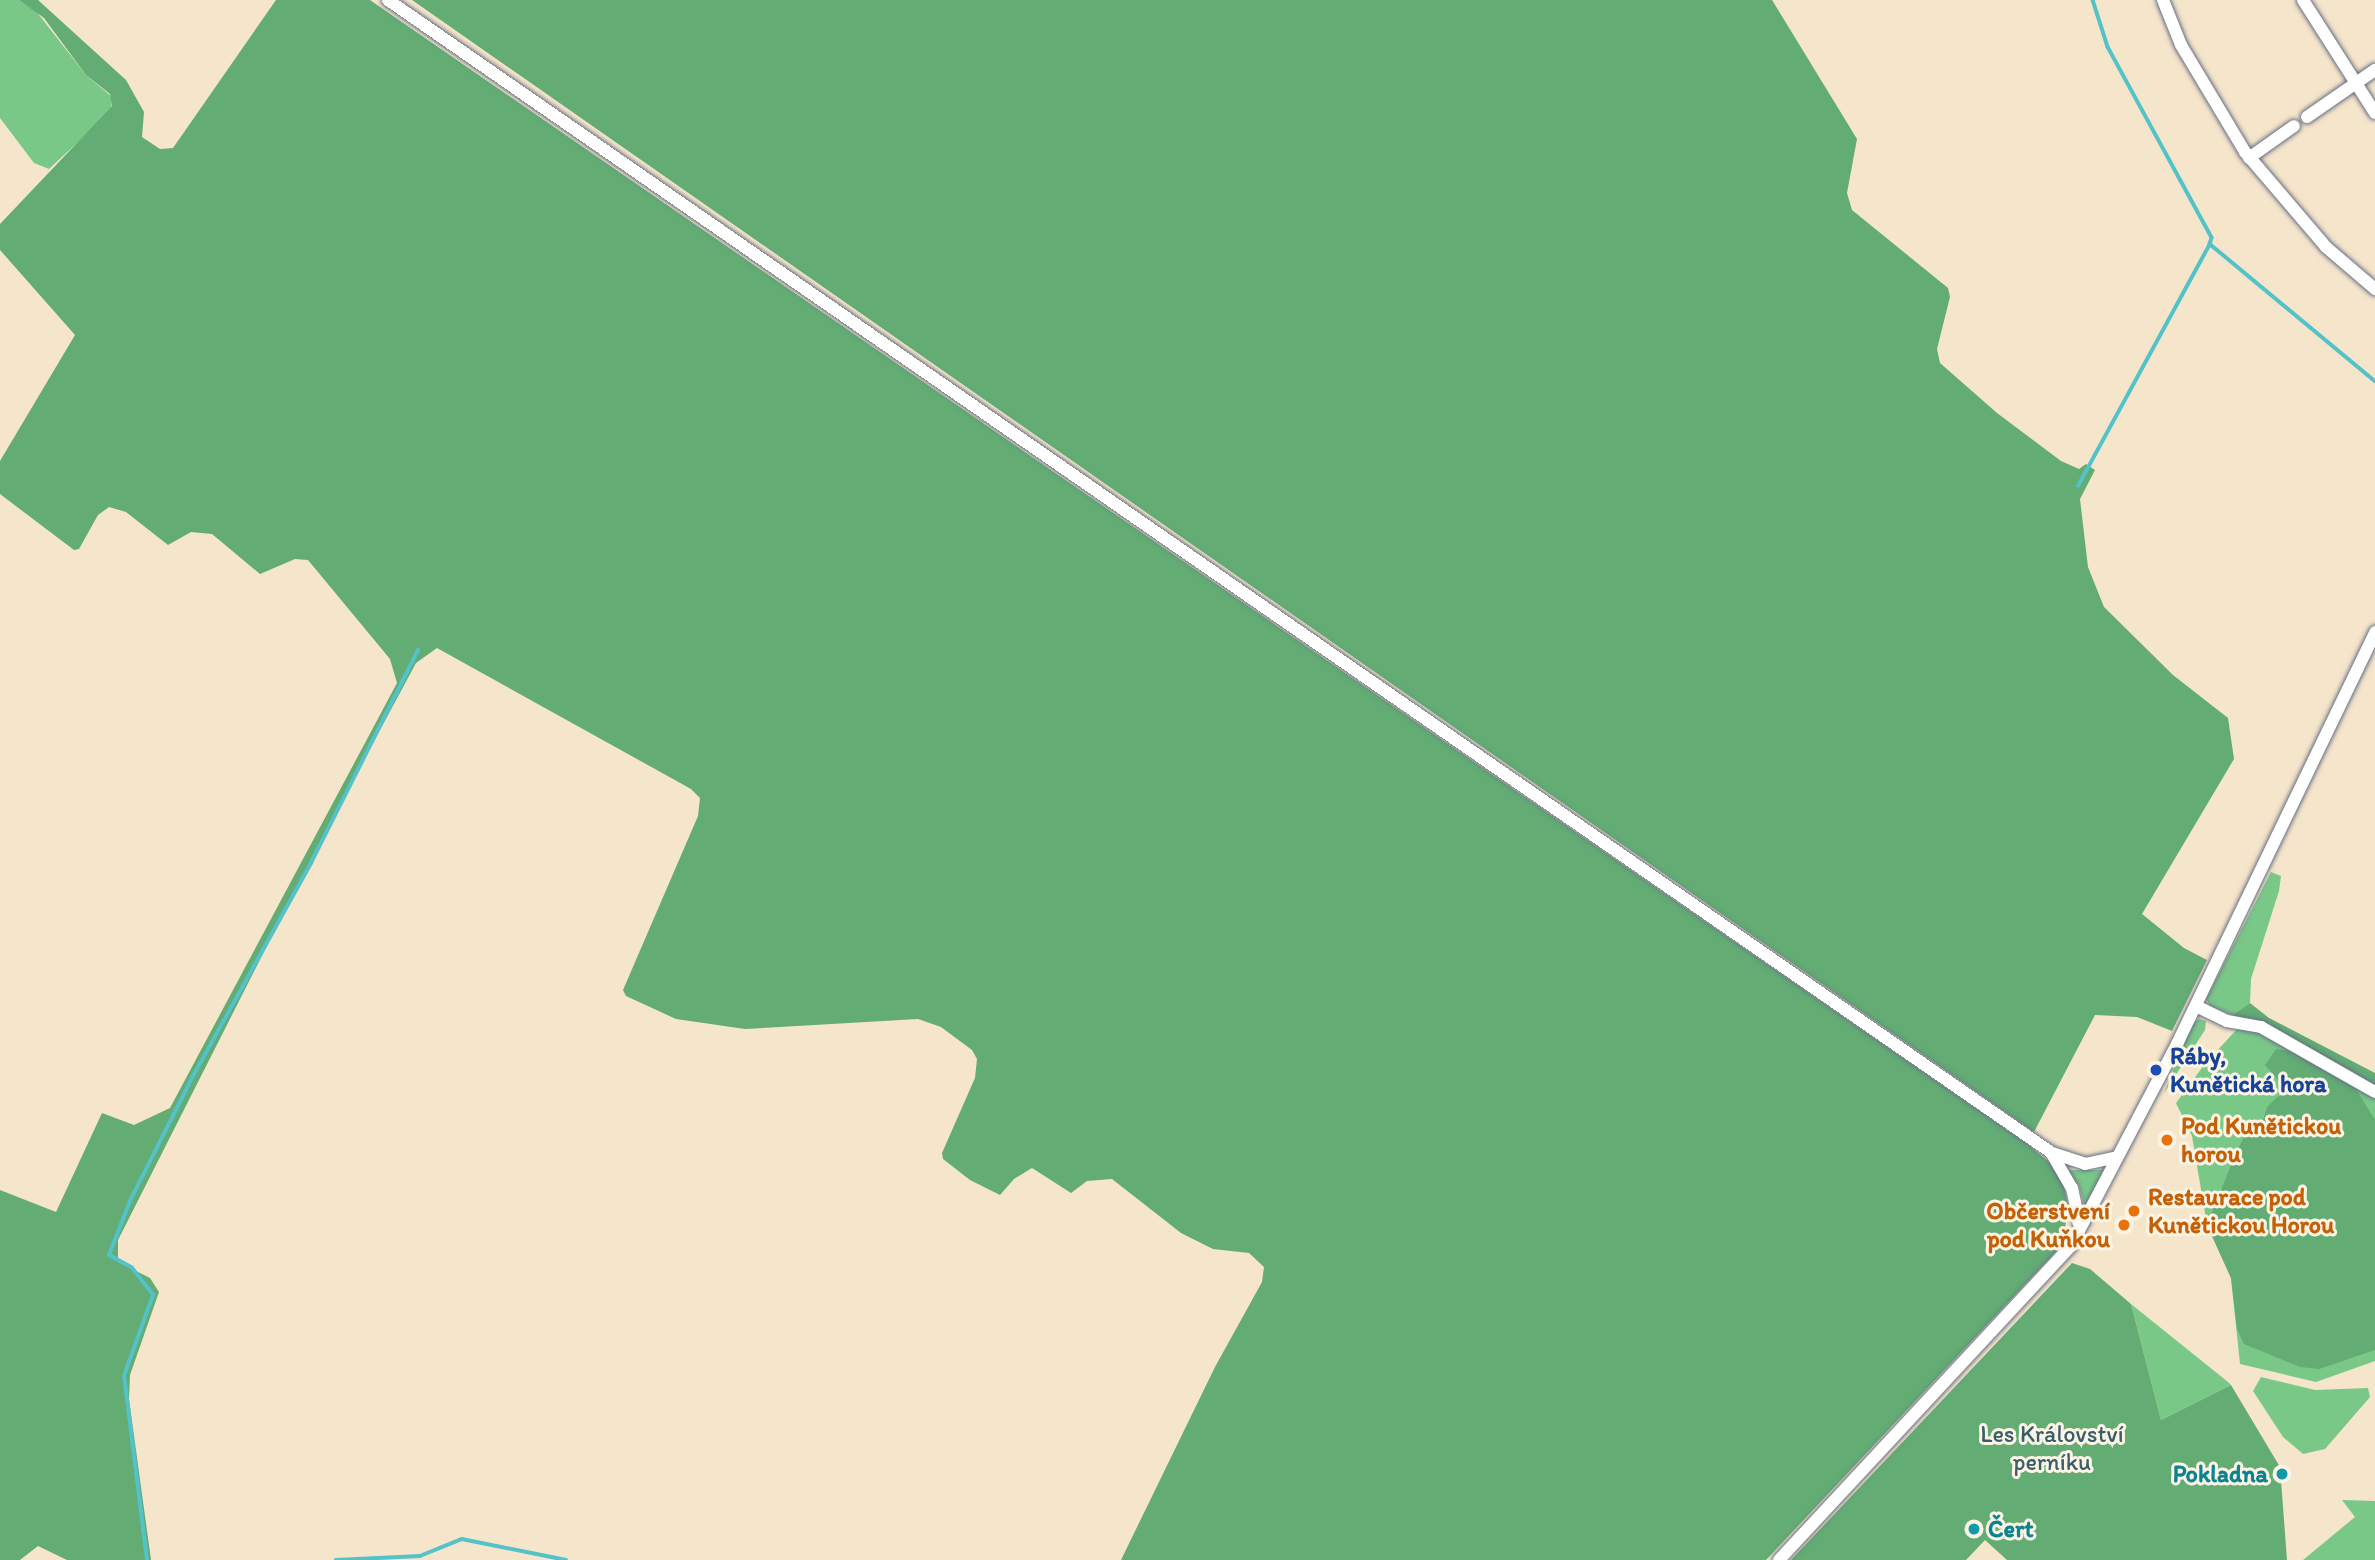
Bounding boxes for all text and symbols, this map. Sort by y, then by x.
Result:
place label: Ráby, Kunětická hora [2170,1042,2326,1098]
marker: Ráby, Kunětická hora [2148,1062,2164,1078]
place label: Pod Kunětickou horou [2181,1112,2342,1168]
marker: Pod Kunětickou horou [2159,1132,2175,1148]
place label: Restaurace pod Kunětickou Horou [2148,1183,2335,1239]
place label: Občerstvení pod Kuňkou [1986,1197,2110,1253]
marker: Restaurace pod Kunětickou Horou [2126,1203,2142,1219]
marker: Občerstvení pod Kuňkou [2116,1217,2132,1233]
park label: Les Království perníku [1980,1420,2124,1476]
place label: Pokladna [2173,1460,2268,1488]
marker: Pokladna [2274,1466,2290,1482]
place label: Čert [1988,1515,2033,1543]
marker: Čert [1966,1521,1982,1537]

